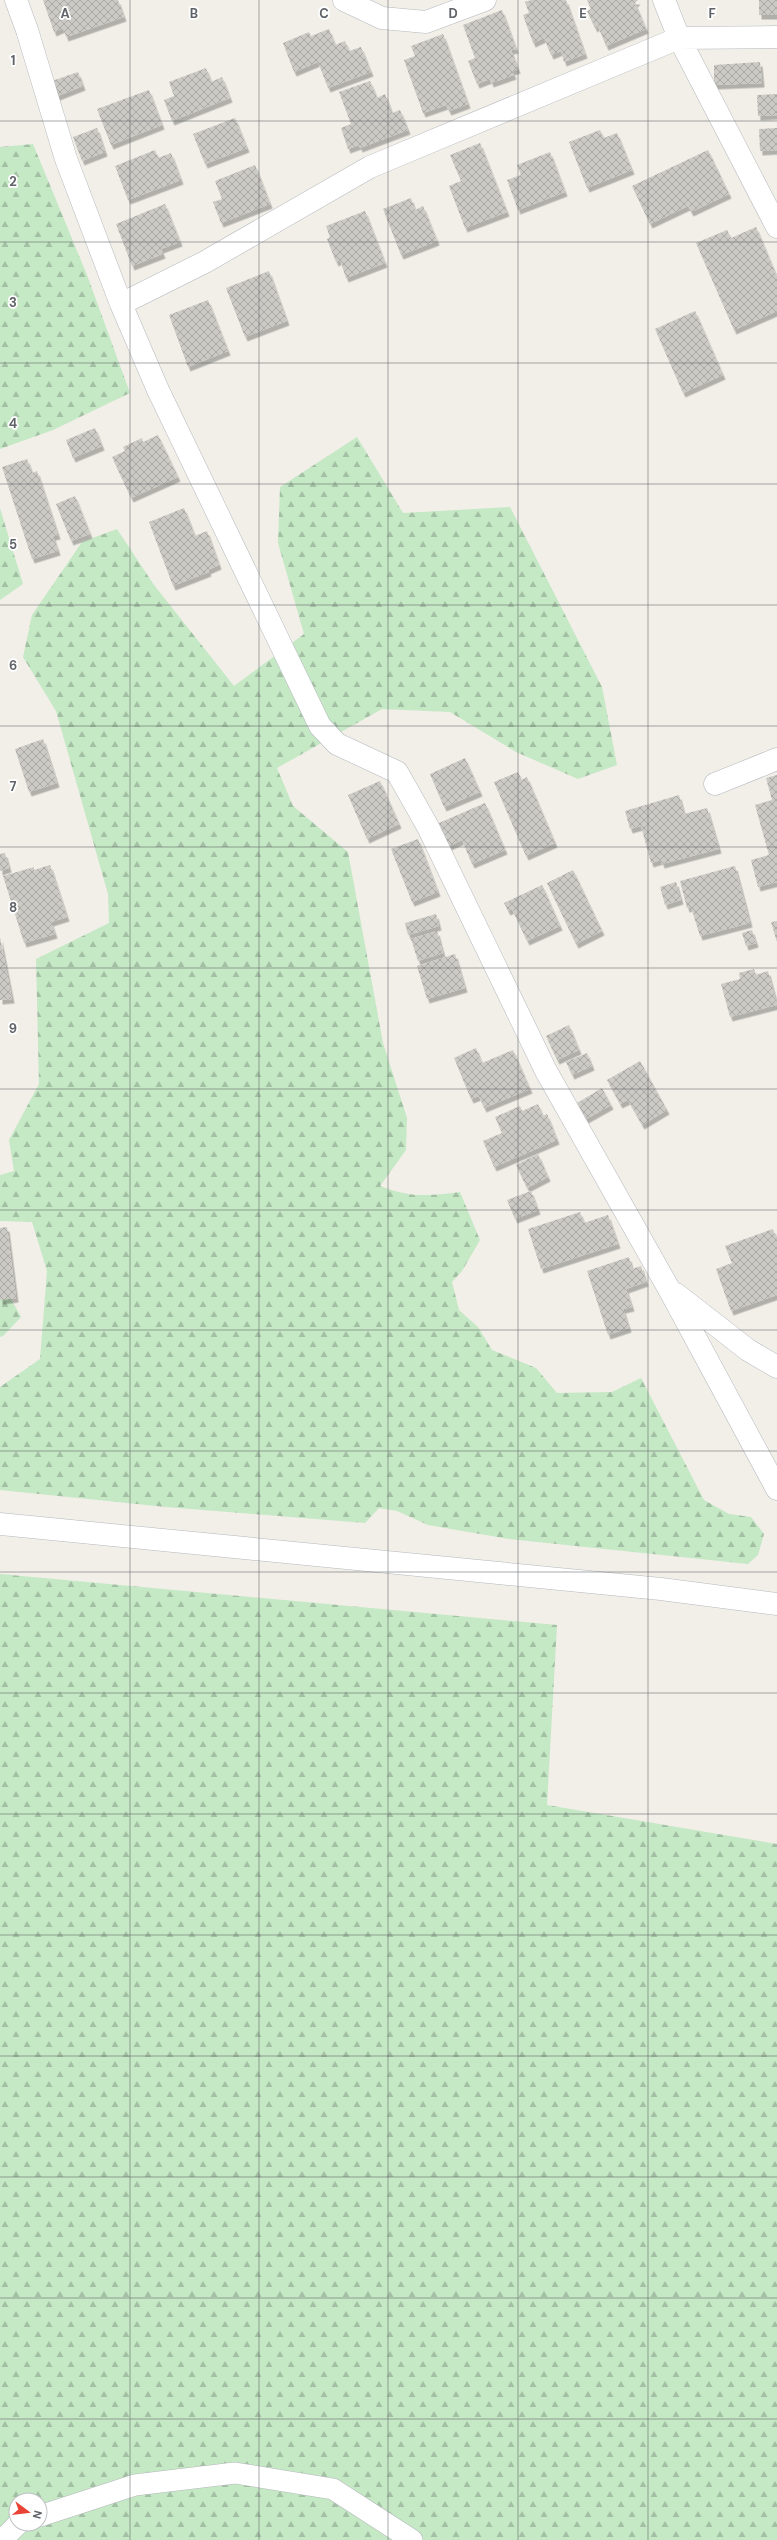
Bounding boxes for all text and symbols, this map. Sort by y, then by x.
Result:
text: A [60,5,70,22]
text: B [190,5,198,22]
text: C [319,5,329,22]
text: D [448,5,458,22]
text: E [579,5,587,22]
text: F [708,5,716,22]
text: 1 [11,52,15,69]
text: 2 [9,173,17,190]
text: 3 [9,294,17,311]
text: 4 [9,415,17,432]
text: 5 [9,536,17,553]
text: 6 [9,657,17,674]
text: 7 [10,778,17,795]
text: 8 [9,899,17,916]
text: 9 [9,1020,17,1037]
north arrow [8,2492,48,2532]
text: N [30,2509,45,2520]

